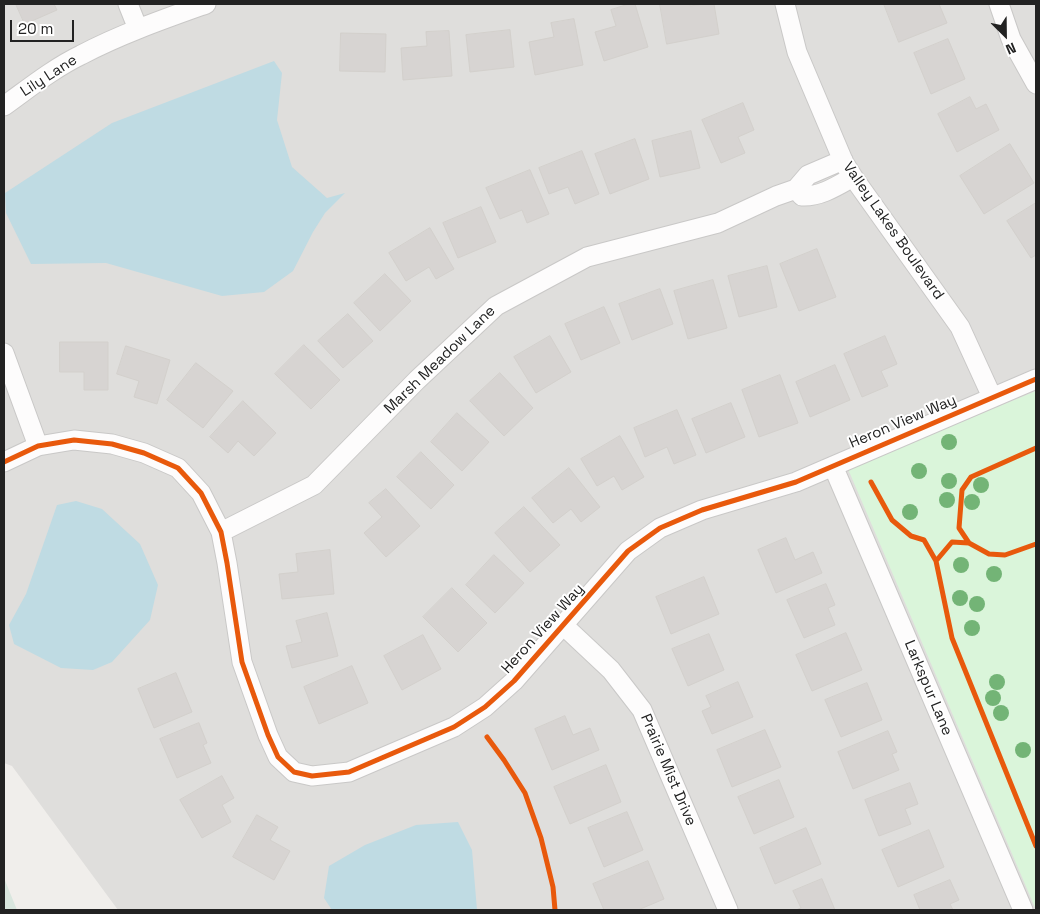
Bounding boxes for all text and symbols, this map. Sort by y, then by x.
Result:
scale bar [12,10,76,42]
north arrow [980,10,1030,60]
text: 20 m [18,19,53,38]
text: N [1003,39,1019,59]
street label: Lily Lane [17,51,81,101]
street label: Valley Lakes Boulevard [839,159,947,303]
street label: Marsh Meadow Lane [381,302,499,418]
street label: Heron View Way [847,391,959,453]
street label: Heron View Way [498,580,588,678]
street label: Larkspur Lane [900,638,956,738]
street label: Prairie Mist Drive [636,711,700,829]

